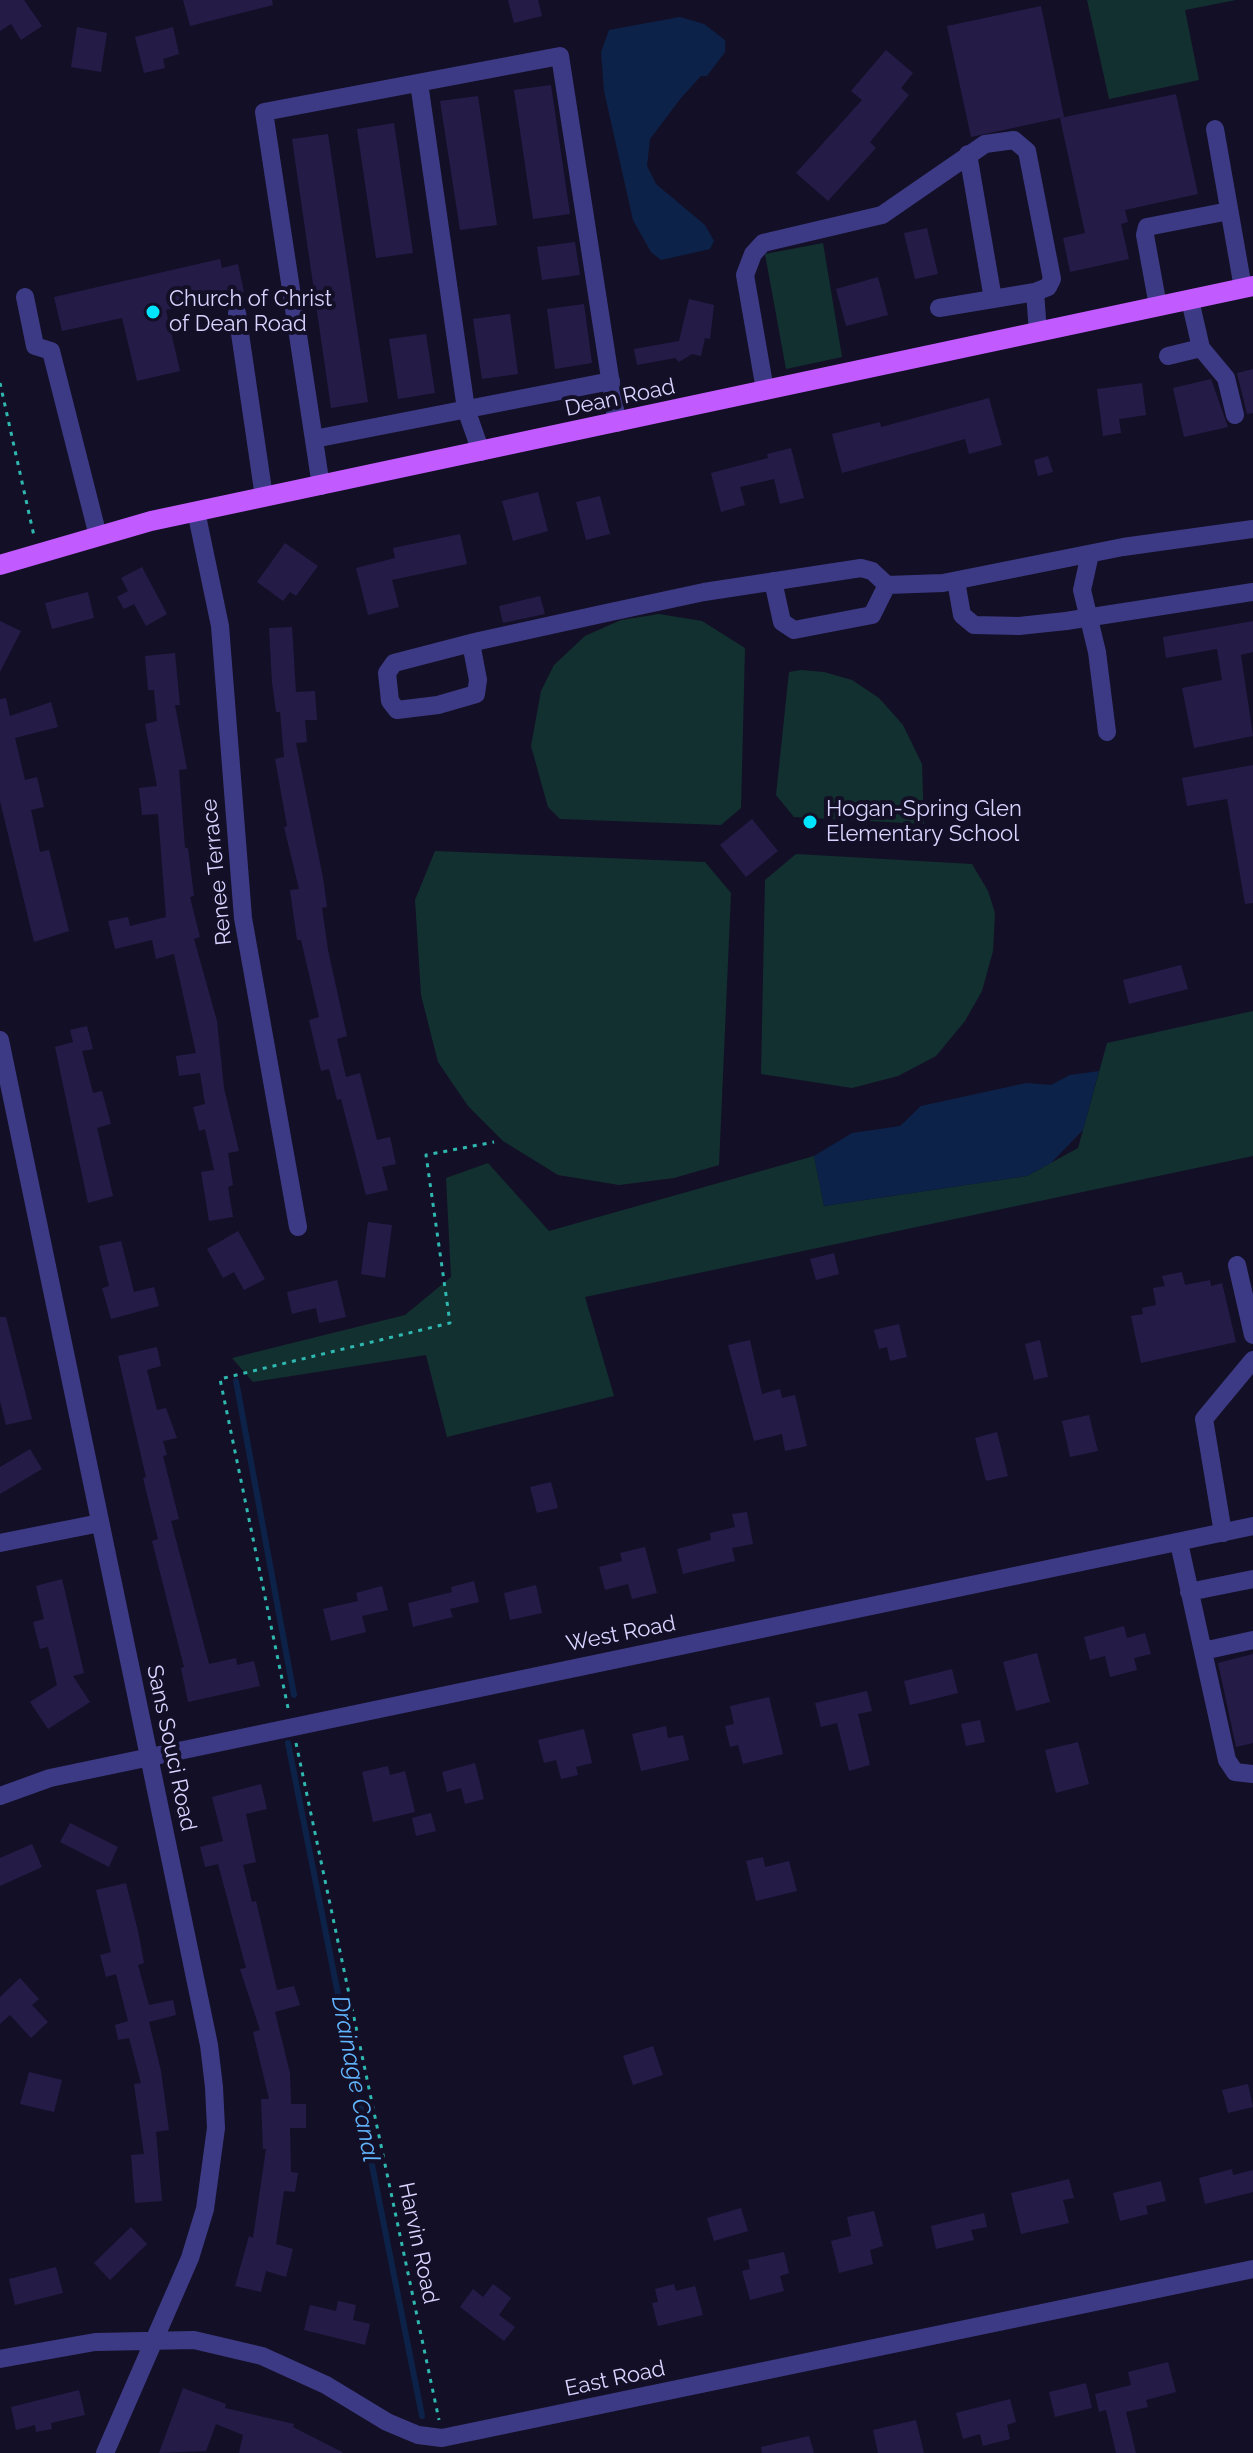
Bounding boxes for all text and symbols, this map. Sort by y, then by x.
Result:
place label: Church of Christ of Dean Road [169,286,332,338]
marker: Church of Christ of Dean Road [144,303,162,321]
street label: Dean Road [563,373,677,423]
place label: Hogan-Spring Glen Elementary School [826,796,1022,848]
street label: Renee Terrace [196,797,238,947]
marker: Hogan-Spring Glen Elementary School [801,813,819,831]
street label: West Road [564,1610,678,1658]
street label: Sans Souci Road [141,1663,201,1833]
water label: Drainage Canal [325,1993,385,2165]
street label: Harvin Road [392,2180,444,2306]
street label: East Road [563,2356,667,2402]

